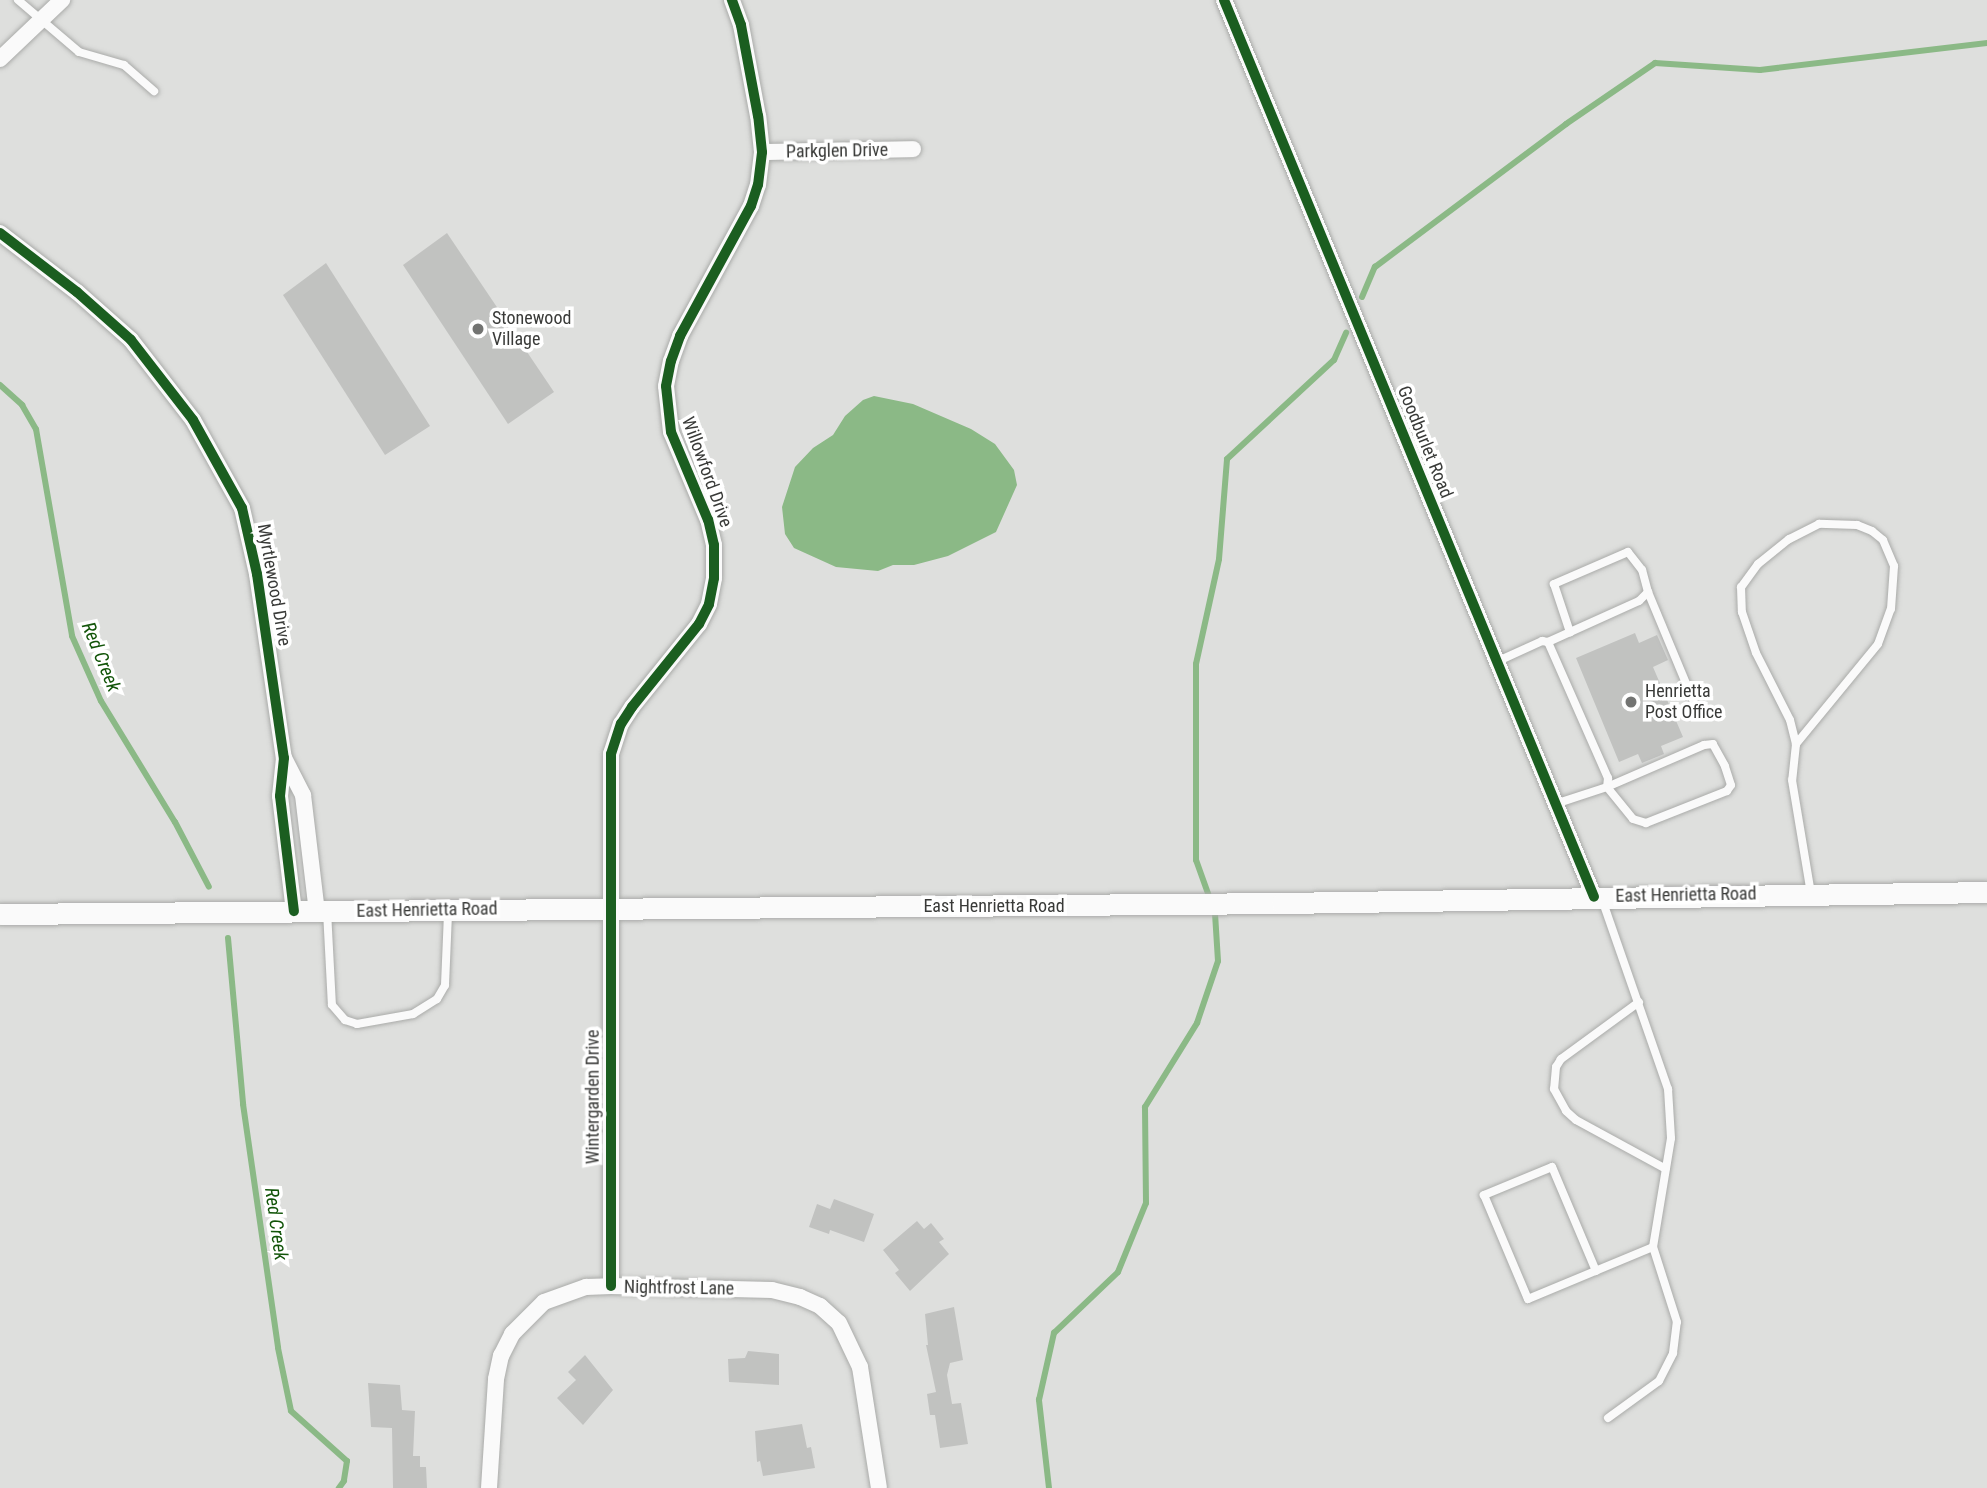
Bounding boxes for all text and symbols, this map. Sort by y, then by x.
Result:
street label: Parkglen Drive [786,139,888,163]
place label: Stonewood Village [492,308,571,350]
marker: Stonewood Village [470,321,486,337]
street label: Goodburlet Road [1393,383,1457,501]
street label: Willowford Drive [677,414,737,530]
street label: Myrtlewood Drive [253,522,295,648]
water label: Red Creek [77,619,125,695]
place label: Henrietta Post Office [1645,681,1723,724]
marker: Henrietta Post Office [1623,694,1639,710]
street label: East Henrietta Road [1615,883,1757,907]
street label: East Henrietta Road [923,895,1065,917]
street label: East Henrietta Road [356,898,498,922]
street label: Wintergarden Drive [582,1030,604,1164]
water label: Red Creek [260,1186,292,1262]
street label: Nightfrost Lane [624,1276,734,1300]

